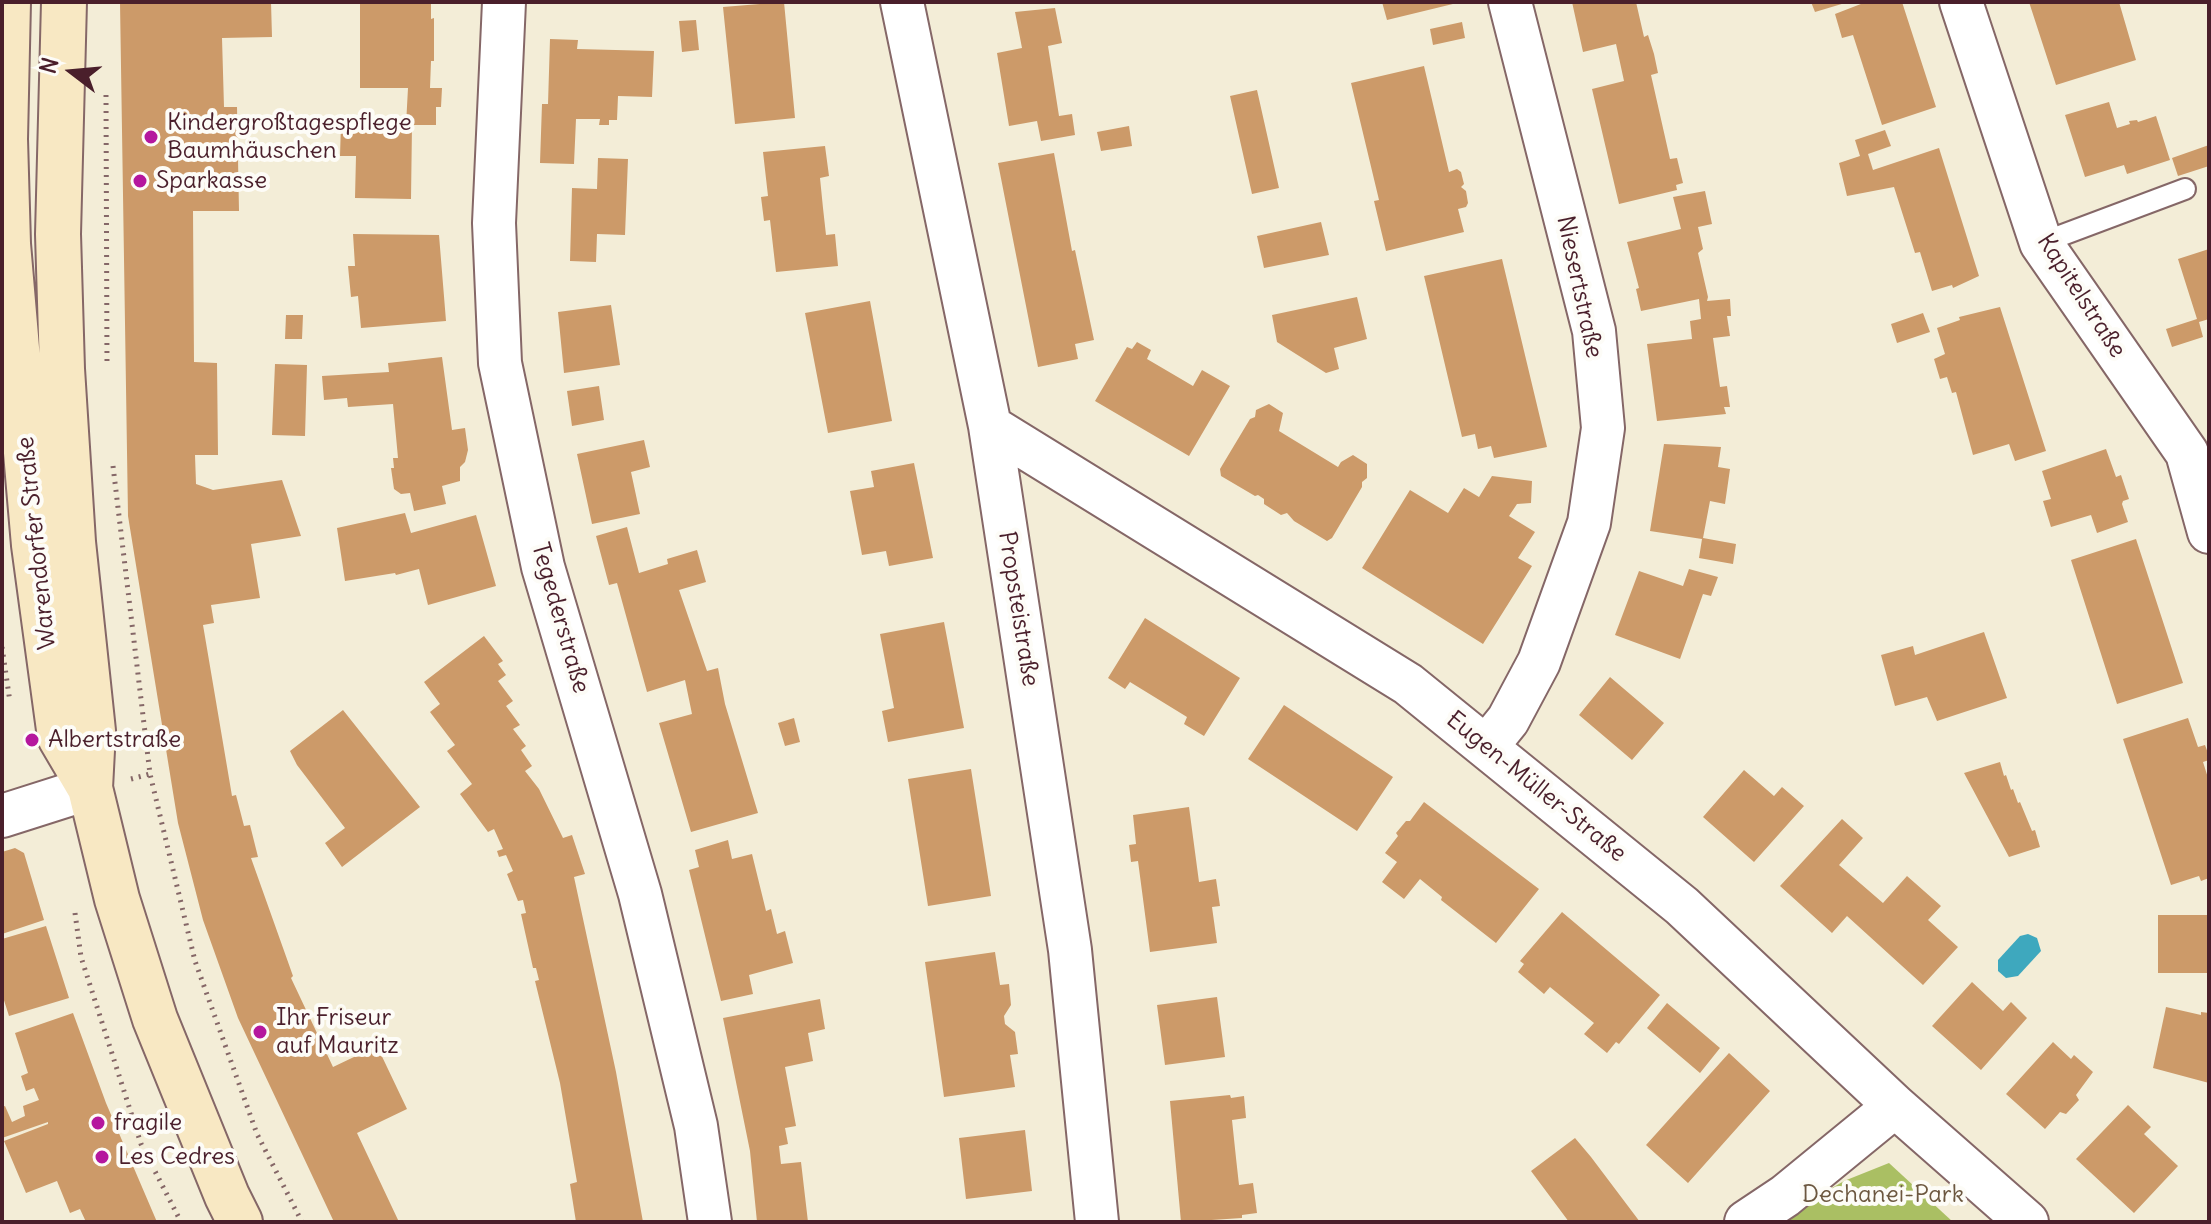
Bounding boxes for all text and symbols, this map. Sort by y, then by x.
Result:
north arrow [32,32,112,112]
text: N [33,54,64,77]
place label: Kindergroßtagespflege Baumhäuschen [167,109,412,165]
marker: Kindergroßtagespflege Baumhäuschen [142,128,160,146]
place label: Sparkasse [156,167,267,195]
marker: Sparkasse [131,172,149,190]
street label: Niesertstraße [1550,213,1608,361]
street label: Kapitelstraße [2030,229,2132,363]
street label: Warendorfer Straße [11,435,63,651]
street label: Propsteistraße [992,529,1044,689]
street label: Tegederstraße [525,539,595,697]
street label: Eugen-Müller-Straße [1440,706,1632,868]
place label: Albertstraße [48,726,181,754]
marker: Albertstraße [23,731,41,749]
place label: Ihr Friseur auf Mauritz [276,1004,399,1060]
marker: Ihr Friseur auf Mauritz [251,1023,269,1041]
place label: fragile [114,1109,182,1137]
marker: fragile [89,1114,107,1132]
place label: Les Cedres [118,1143,235,1171]
marker: Les Cedres [93,1148,111,1166]
park label: Dechanei-Park [1802,1181,1964,1209]

